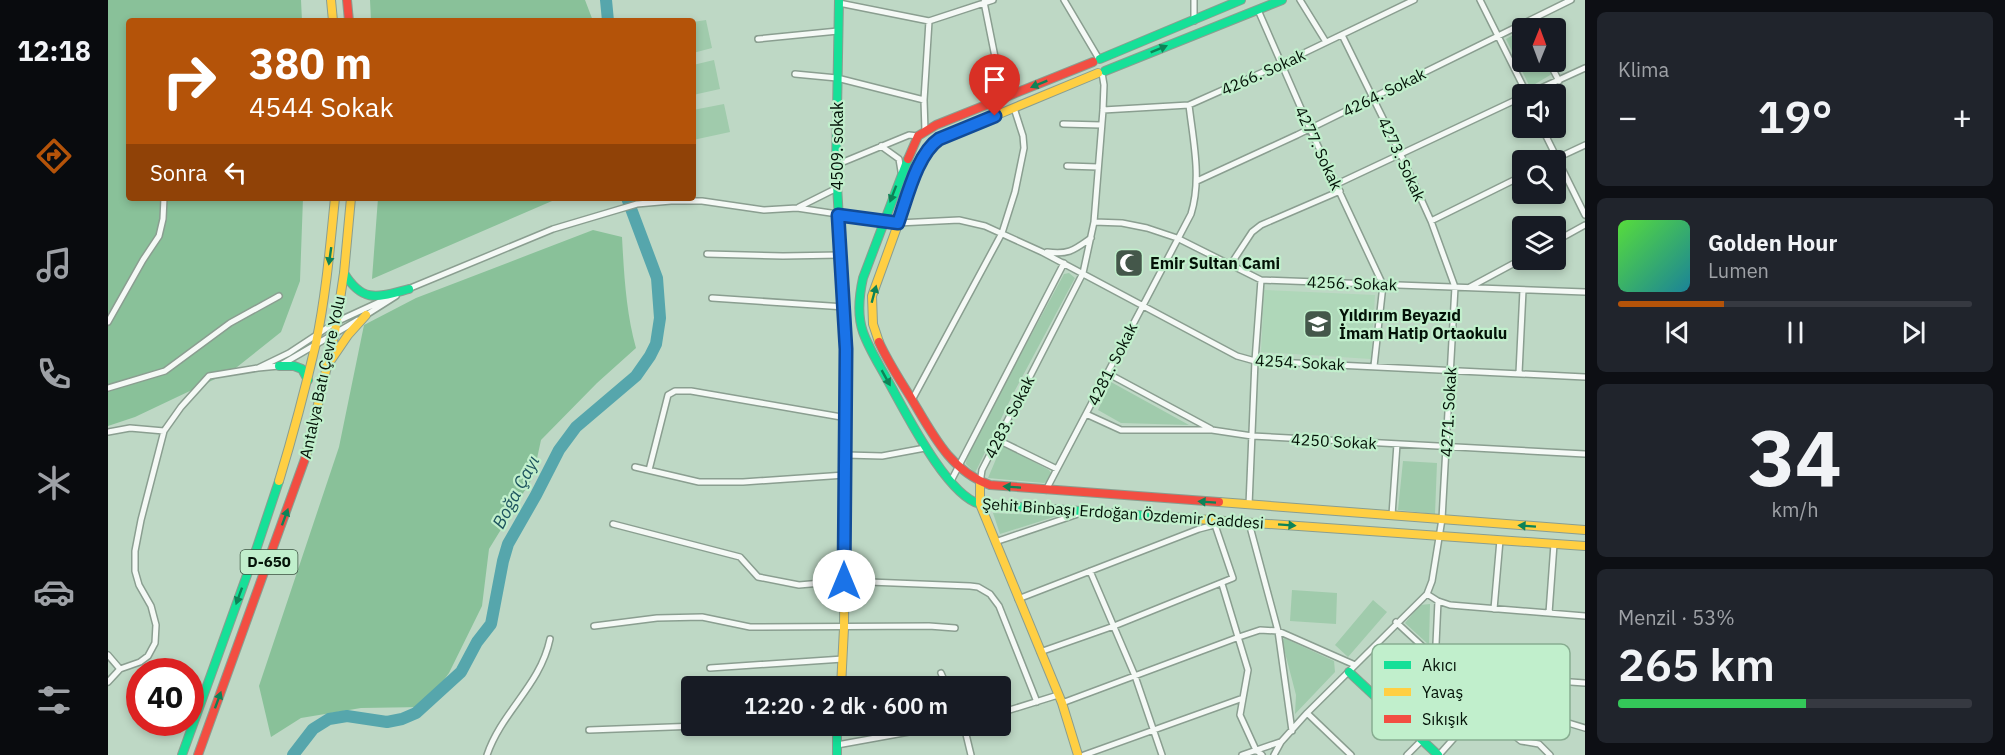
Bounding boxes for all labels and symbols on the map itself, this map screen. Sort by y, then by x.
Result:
north arrow [1512,18,1566,72]
one-way arrow [1150,44,1168,53]
street label: 4266. Sokak [1218,44,1309,99]
pin [969,54,1020,116]
street label: 4264. Sokak [1339,63,1429,121]
one-way arrow [1029,79,1047,89]
street label: 4509. sokak [827,101,847,190]
street label: 4277. Sokak [1291,103,1347,194]
street label: 4273. Sokak [1374,114,1430,205]
one-way arrow [888,185,897,203]
one-way arrow [325,247,335,266]
mosque icon: Emir Sultan Cami [1113,247,1145,279]
place label: Emir Sultan Cami [1150,253,1280,273]
street label: 4256. Sokak [1307,271,1398,295]
one-way arrow [869,285,879,303]
street label: Antalya Batı Çevre Yolu [295,294,349,460]
place label: Yıldırım Beyazıd İmam Hatip Ortaokulu [1339,305,1507,343]
school or university icon: Yıldırım Beyazıd İmam Hatip Ortaokulu [1302,308,1334,340]
street label: 4281. Sokak [1083,319,1142,409]
street label: 4254. Sokak [1254,350,1346,374]
street label: 4271. Sokak [1436,366,1460,458]
one-way arrow [881,370,892,386]
street label: 4283. Sokak [980,372,1039,462]
street label: 4250 Sokak [1291,429,1378,453]
water label: Boğa Çayı [487,451,544,532]
one-way arrow [1003,482,1022,492]
street label: Şehit Binbaşı Erdoğan Özdemir Caddesi [981,493,1265,533]
one-way arrow [1197,497,1216,506]
one-way arrow [281,508,291,526]
one-way arrow [1277,521,1296,530]
one-way arrow [1517,521,1536,530]
position arrow [812,549,876,613]
road number: D-650 [240,550,298,574]
one-way arrow [234,587,244,605]
legend [1372,644,1570,740]
text: Akıcı [1422,655,1457,675]
speed limit sign: 40 [126,658,204,736]
text: Yavaş [1422,682,1463,702]
one-way arrow [214,691,223,709]
text: Sıkışık [1422,709,1469,729]

